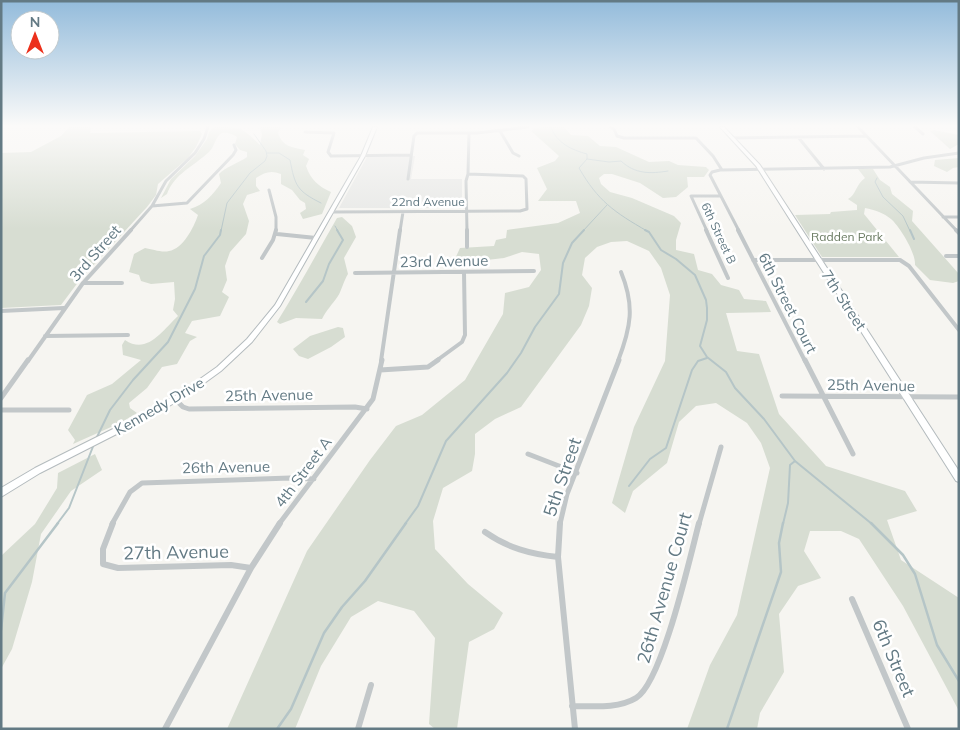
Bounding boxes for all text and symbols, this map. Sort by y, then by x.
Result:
north arrow [10,10,60,60]
text: N [30,13,40,31]
street label: 22nd Avenue [391,194,465,209]
street label: 6th Street B [698,200,740,266]
street label: 3rd Street [65,221,125,285]
park label: Radden Park [811,229,884,244]
street label: 6th Street Court [754,250,822,356]
street label: 23rd Avenue [400,251,488,271]
street label: 7th Street [817,266,871,334]
street label: Kennedy Drive [111,373,207,439]
street label: 25th Avenue [827,375,915,395]
street label: 25th Avenue [225,385,313,405]
street label: 4th Street A [270,433,336,511]
street label: 5th Street [538,434,586,520]
street label: 26th Avenue [182,457,270,477]
street label: 26th Avenue Court [631,510,697,666]
street label: 27th Avenue [123,540,229,564]
street label: 6th Street [867,616,921,700]

